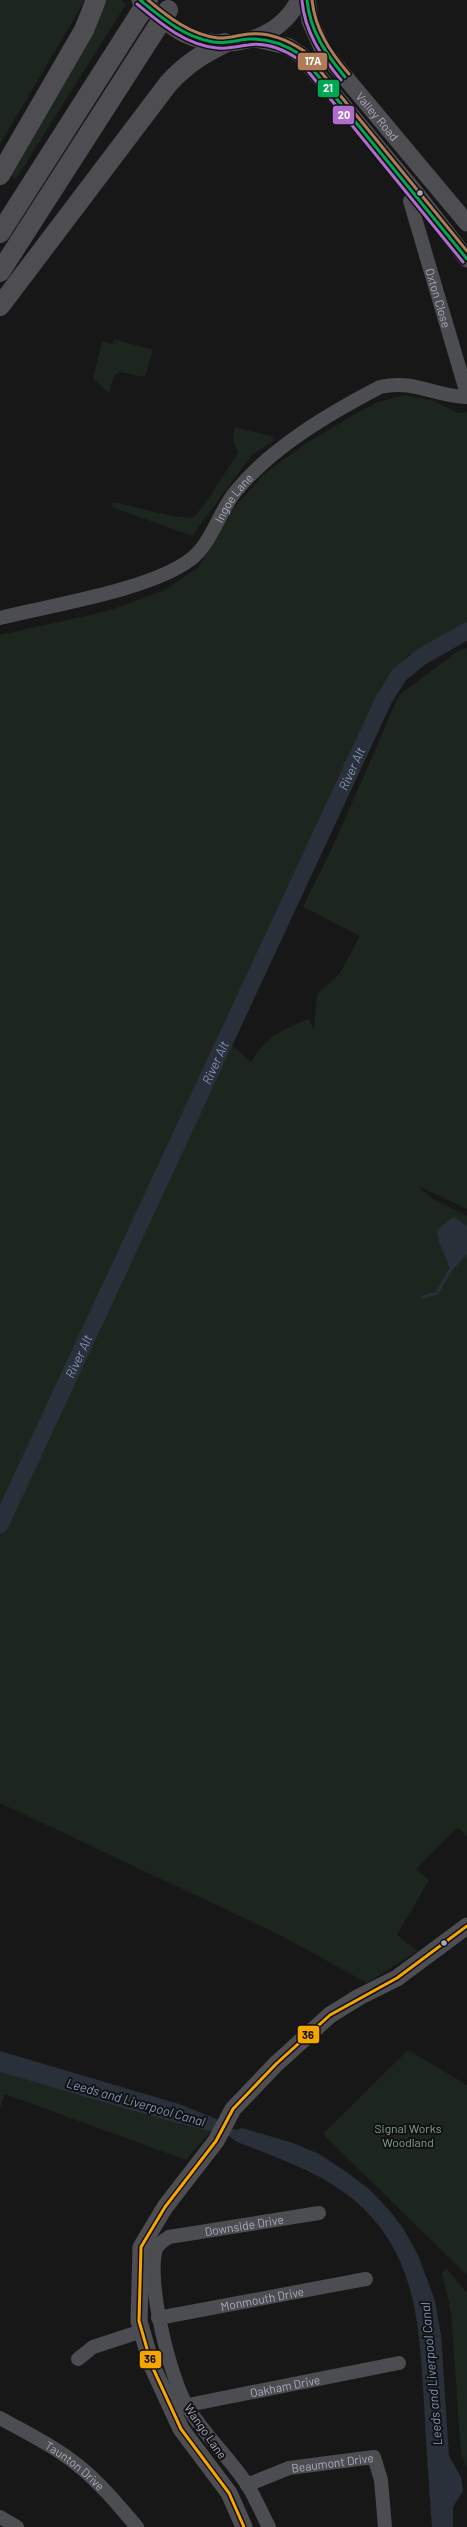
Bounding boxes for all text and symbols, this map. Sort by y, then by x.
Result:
line badge: 17A [297,52,328,71]
text: 17A [305,54,322,67]
line badge: 21 [317,79,340,98]
text: 21 [323,81,333,94]
street label: Valley Road [353,89,402,143]
line badge: 20 [332,105,355,125]
text: 20 [338,108,350,121]
unlabelled marker [415,188,425,198]
street label: Oxton Close [423,266,454,329]
street label: Ingoe Lane [211,470,255,525]
water label: River Alt [335,744,369,793]
water label: River Alt [198,1038,232,1087]
water label: River Alt [62,1332,95,1380]
unlabelled marker [439,1938,449,1948]
line badge: 36 [297,2025,320,2044]
text: 36 [302,2028,314,2041]
water label: Leeds and Liverpool Canal [65,2075,207,2130]
park label: Signal Works Woodland [375,2121,442,2149]
street label: Downside Drive [204,2212,285,2238]
street label: Monmouth Drive [219,2284,305,2313]
water label: Leeds and Liverpool Canal [417,2302,445,2446]
line badge: 36 [139,2350,162,2369]
text: 36 [144,2352,156,2365]
street label: Oakham Drive [249,2372,321,2400]
street label: Wango Lane [182,2401,230,2461]
street label: Taunton Drive [43,2438,108,2493]
street label: Beaumont Drive [290,2450,374,2475]

